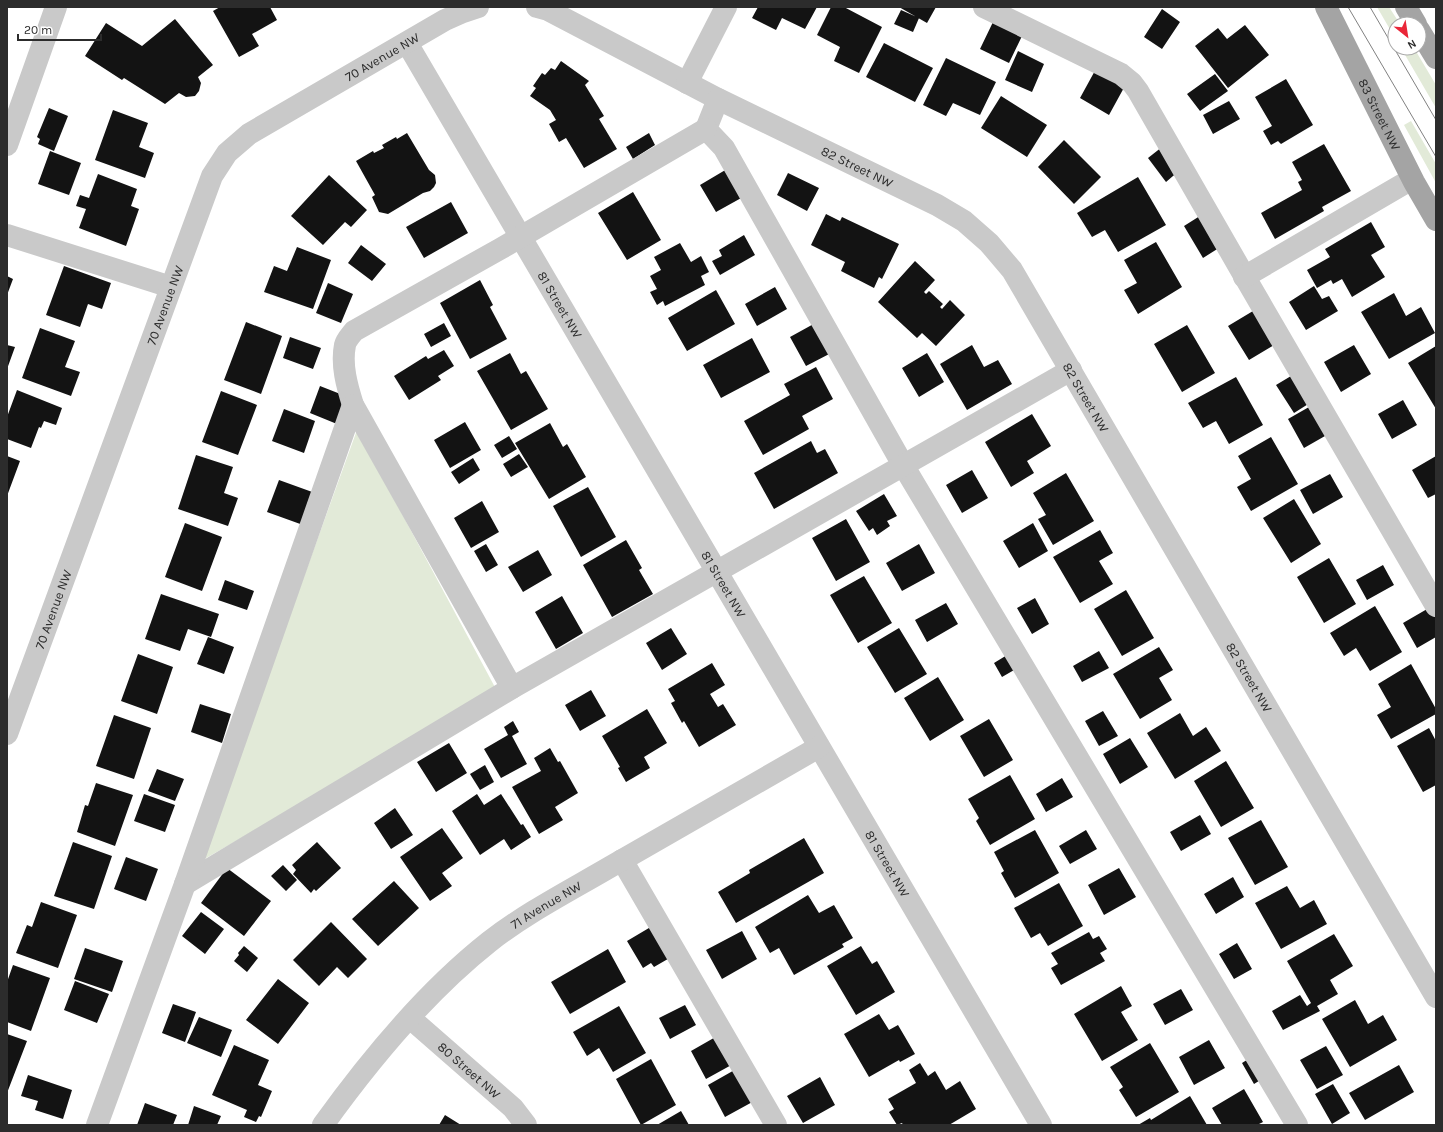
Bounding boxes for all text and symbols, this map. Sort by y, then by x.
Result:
scale bar [18,16,101,42]
north arrow [1387,16,1427,56]
text: 20 m [24,23,52,37]
street label: 70 Avenue NW [343,29,423,84]
text: N [1405,37,1418,52]
street label: 83 Street NW [1355,76,1404,153]
street label: 82 Street NW [819,143,896,191]
street label: 70 Avenue NW [144,263,187,347]
street label: 81 Street NW [534,269,585,341]
street label: 82 Street NW [1060,360,1112,435]
street label: 81 Street NW [698,548,749,621]
street label: 70 Avenue NW [32,567,75,651]
street label: 82 Street NW [1223,640,1275,715]
street label: 81 Street NW [862,828,913,900]
street label: 71 Avenue NW [508,878,585,932]
street label: 80 Street NW [435,1039,504,1102]

